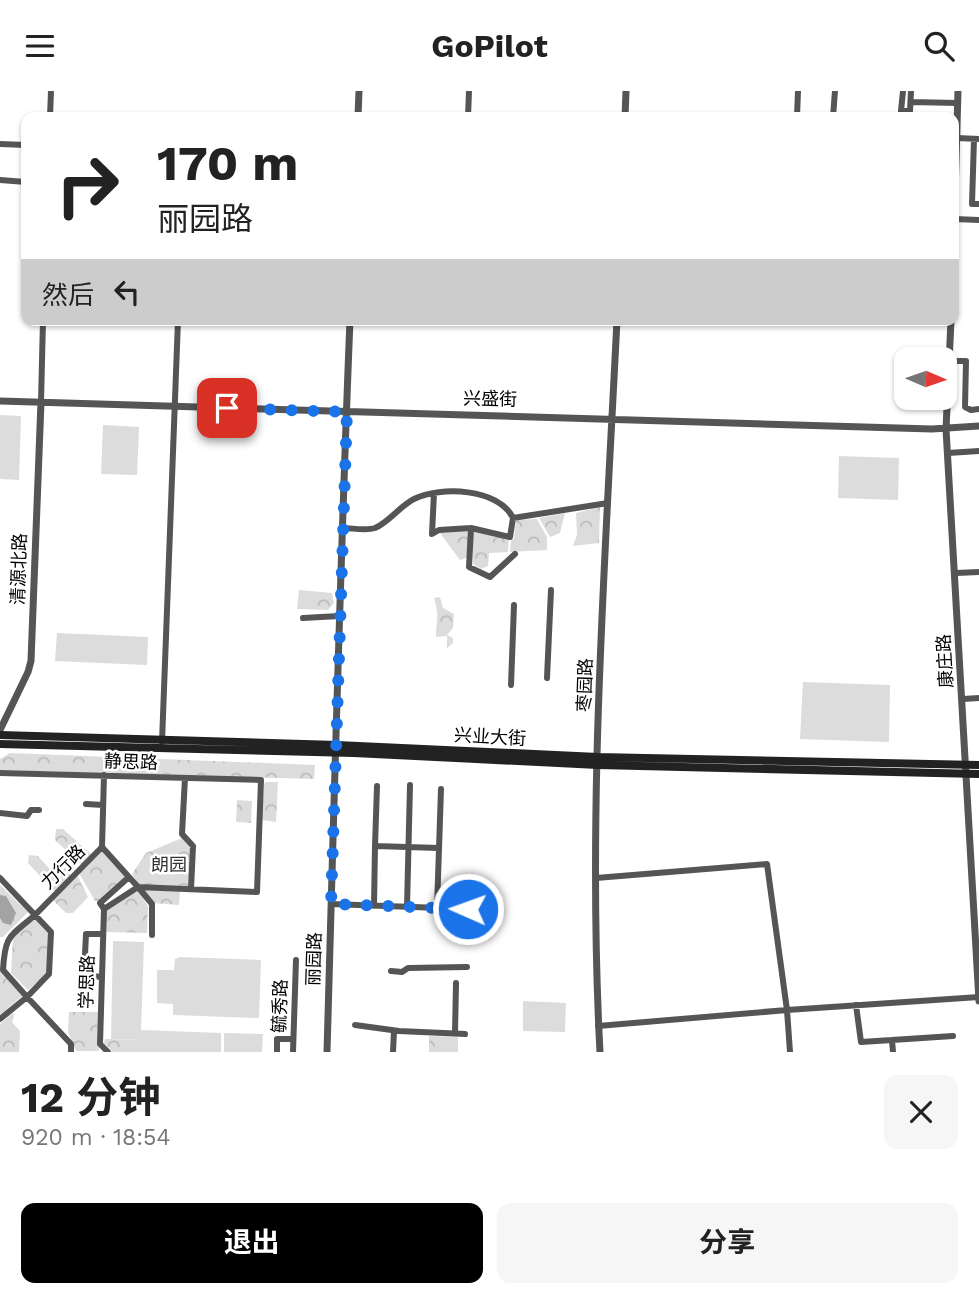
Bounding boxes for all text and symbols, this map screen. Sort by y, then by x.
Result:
icon: menu [21,27,59,65]
text: GoPilot [431,27,548,65]
icon: search [920,27,958,65]
text: 170 m [157,134,298,192]
icon: right [42,140,133,231]
text: 丽园路 [157,200,253,238]
icon: left [108,273,146,311]
text: 然后 [42,280,94,310]
north arrow [894,347,957,409]
map controls [894,347,957,410]
pin [197,378,257,438]
street label: 兴盛街 [463,388,517,409]
icon: arrive [208,389,246,427]
street label: 清源北路 [7,533,30,605]
street label: 康庄路 [933,634,956,689]
street label: 枣园路 [573,658,596,712]
street label: 兴业大街 [454,724,527,749]
street label: 静思路 [104,750,158,773]
street label: 力行路 [36,840,89,893]
park label: 朗园 [151,854,187,875]
position arrow [431,872,505,946]
street label: 丽园路 [302,932,325,986]
street label: 学思路 [75,955,98,1009]
street label: 毓秀路 [268,979,291,1033]
text: 12 分钟 [21,1073,160,1122]
button: close [884,1075,958,1149]
text: 920 m · 18:54 [21,1124,170,1151]
button: 退出 [21,1203,483,1283]
button: 分享 [497,1203,958,1283]

